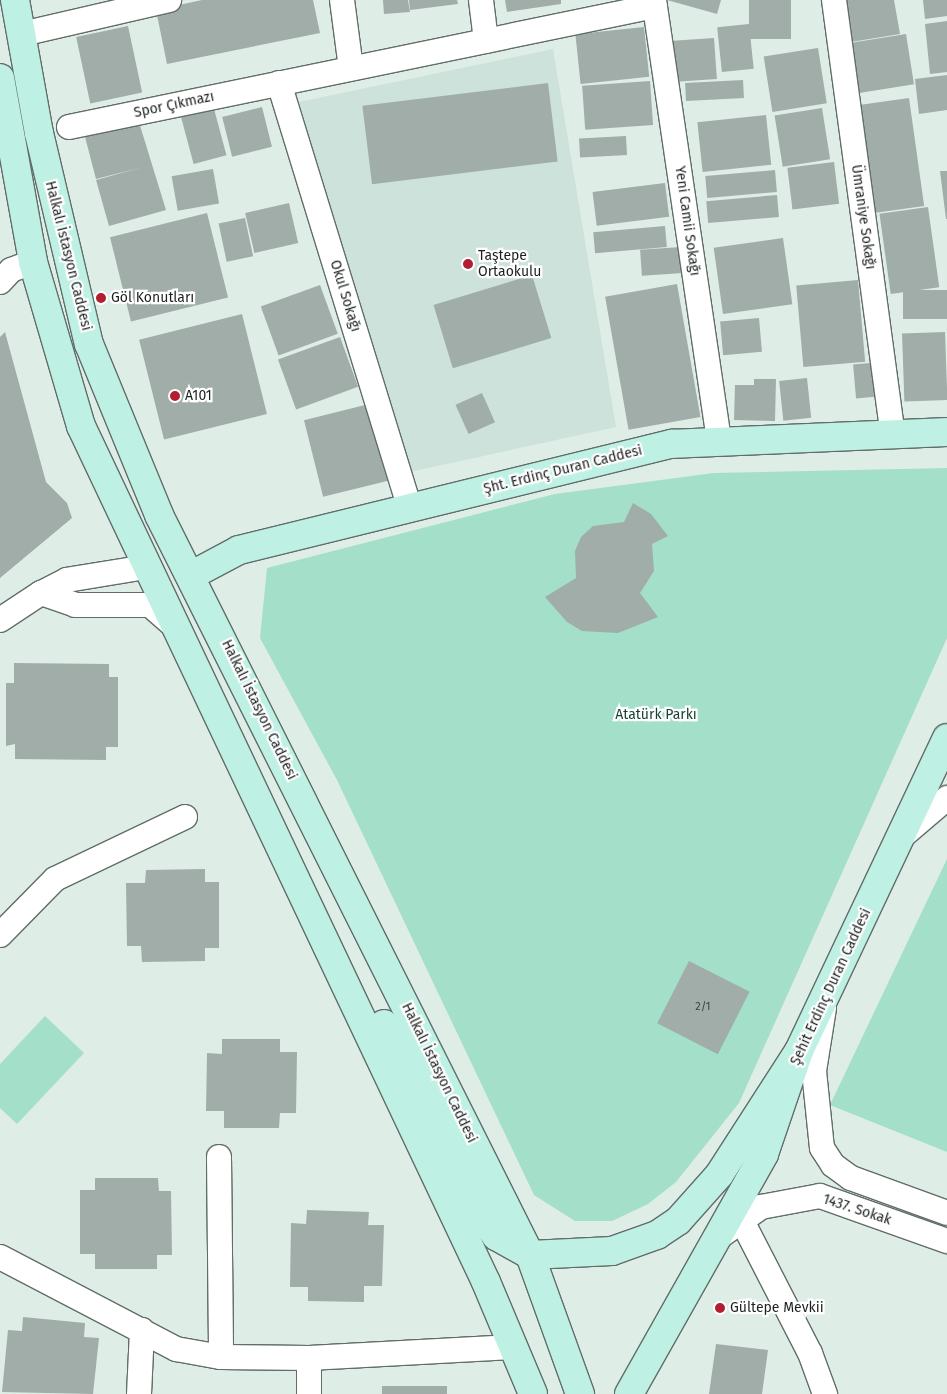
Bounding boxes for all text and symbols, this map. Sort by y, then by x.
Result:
street label: Spor Çıkmazı [132,88,216,122]
street label: Ümraniye Sokağı [847,164,879,270]
street label: Yeni Camii Sokağı [671,165,703,277]
street label: Halkalı İstasyon Caddesi [41,179,95,333]
place label: Taştepe Ortaokulu [478,248,541,280]
street label: Okul Sokağı [326,258,364,334]
marker: Taştepe Ortaokulu [462,258,474,270]
place label: Göl Konutları [111,290,194,306]
marker: Göl Konutları [95,292,107,304]
place label: A101 [185,388,212,404]
marker: A101 [169,390,181,402]
street label: Şht. Erdinç Duran Caddesi [482,442,644,498]
street label: Halkalı İstasyon Caddesi [218,637,300,783]
park label: Atatürk Parkı [615,707,697,723]
street label: Şehit Erdinç Duran Caddesi [787,906,875,1068]
street label: Halkalı İstasyon Caddesi [398,1000,480,1146]
house number: 2/1 [695,1000,711,1014]
street label: 1437. Sokak [821,1191,893,1229]
place label: Gültepe Mevkii [730,1300,824,1316]
marker: Gültepe Mevkii [714,1302,726,1314]

